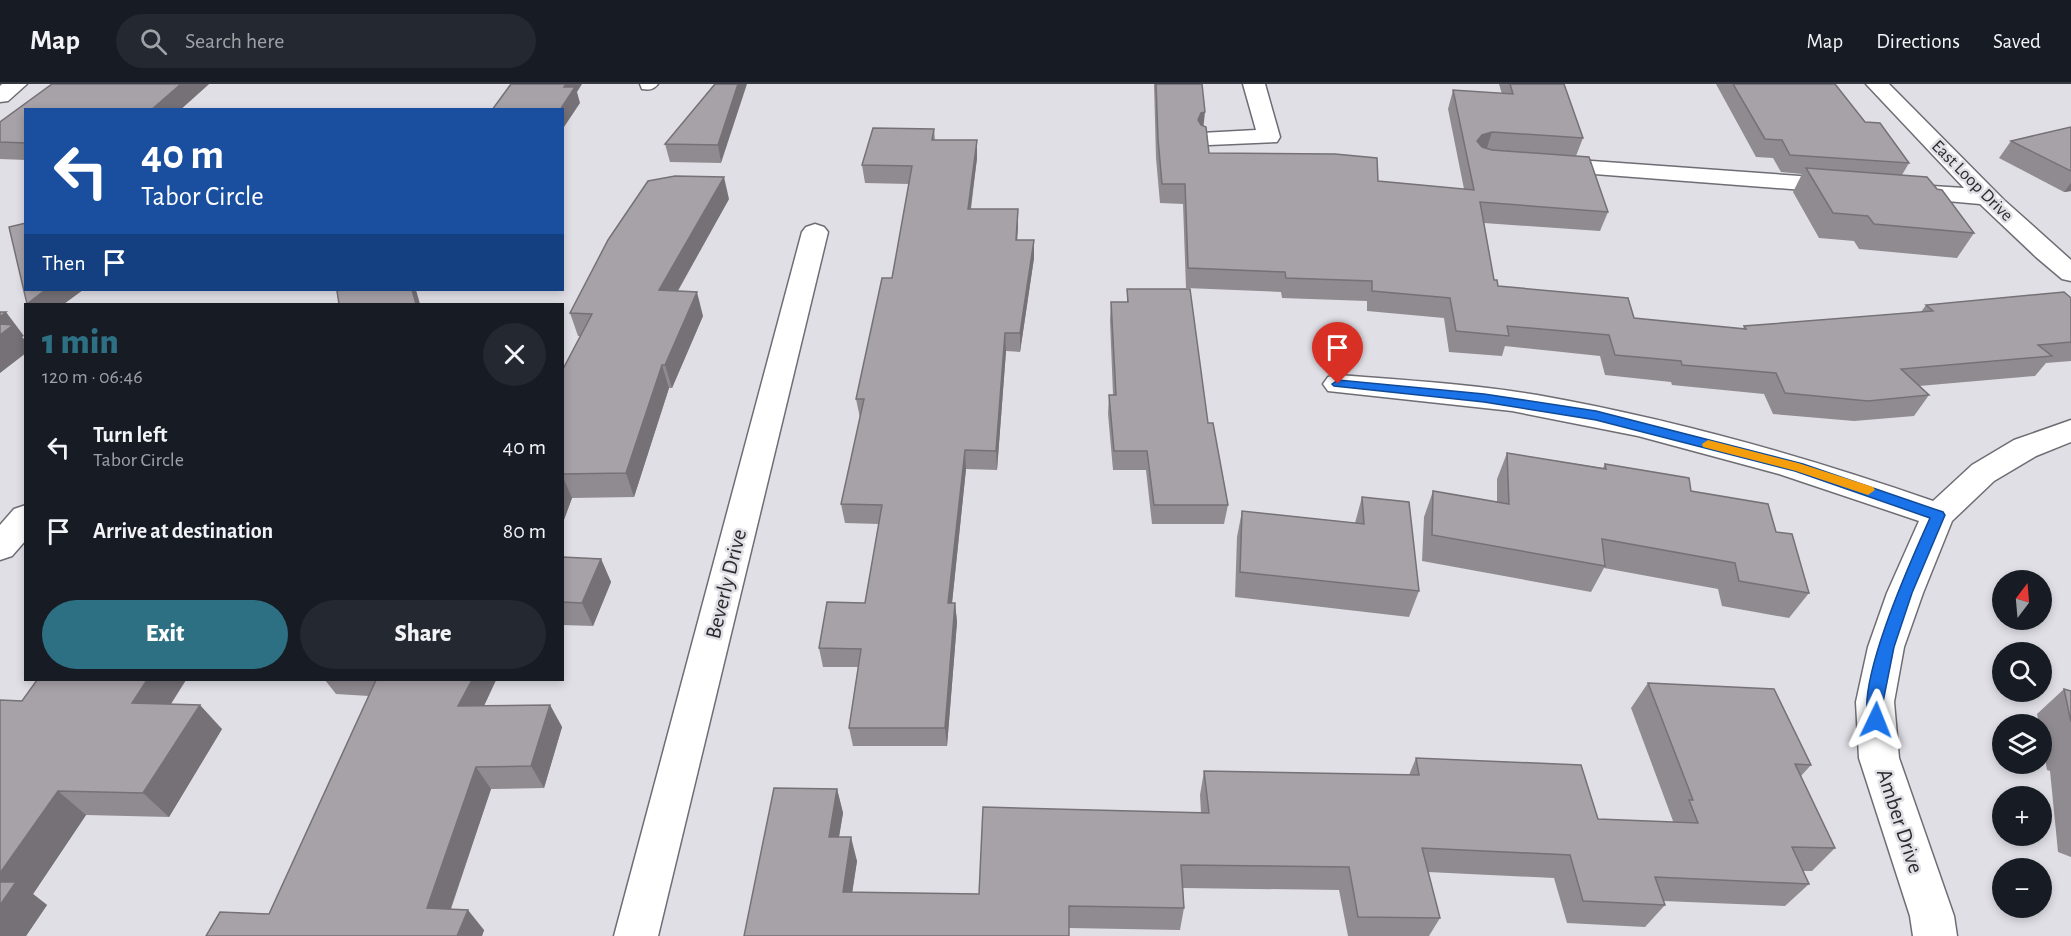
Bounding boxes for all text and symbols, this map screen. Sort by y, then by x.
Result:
search box [116,14,536,68]
icon: search [137,25,170,58]
text: Map [30,27,80,55]
text: Search here [185,30,284,52]
text: Map [1807,31,1843,52]
text: Directions [1876,31,1960,52]
text: Saved [1993,31,2041,52]
icon: left [42,132,120,210]
text: 40 m [141,134,224,176]
street label: East Loop Drive [1928,137,2016,225]
text: Tabor Circle [141,183,264,210]
icon: arrive [98,246,131,279]
text: Then [42,252,86,274]
pin [1312,322,1363,384]
button: close [483,323,546,386]
text: 1 min [42,324,119,360]
icon: arrive [1321,331,1354,364]
text: 120 m · 06:46 [42,367,143,387]
text: Turn left [93,424,167,446]
icon: left [42,431,75,464]
text: 40 m [503,436,546,458]
text: Tabor Circle [93,450,184,470]
icon: arrive [42,515,75,548]
text: Arrive at destination [93,520,273,542]
text: 80 m [503,520,546,542]
street label: Beverly Drive [702,527,750,641]
north arrow [1992,570,2052,630]
map controls [1992,570,2052,918]
button: Exit [42,600,288,669]
button: Share [300,600,546,669]
button: search [1992,642,2052,702]
position arrow [1844,688,1908,752]
button: layers [1992,714,2052,774]
street label: Amber Drive [1873,766,1927,876]
button: + [1992,786,2052,846]
button: − [1992,858,2052,918]

